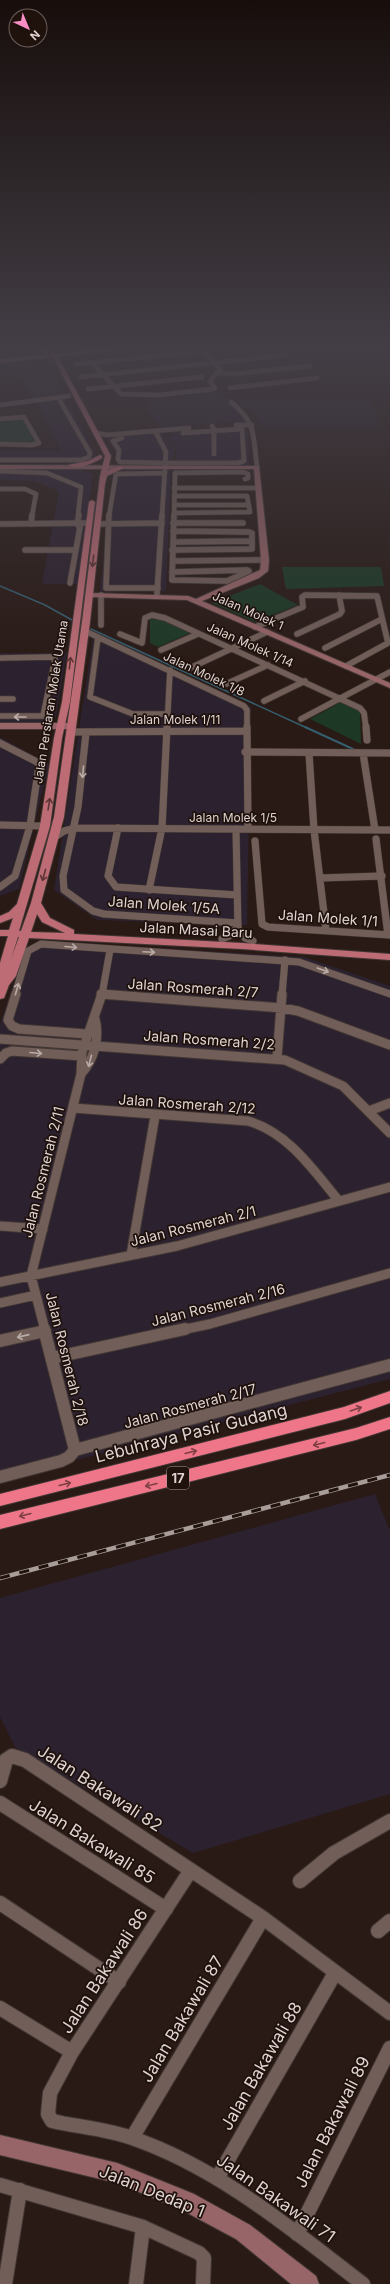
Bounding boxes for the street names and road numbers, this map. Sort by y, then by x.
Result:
street label: Jalan Molek 1 [210,588,286,633]
street label: Jalan Persiaran Molek Utama [30,619,71,785]
street label: Jalan Molek 1/14 [204,619,296,670]
street label: Jalan Molek 1/8 [161,648,247,699]
street label: Jalan Molek 1/11 [130,712,220,727]
street label: Jalan Molek 1/5 [189,810,277,825]
street label: Jalan Molek 1/5A [107,892,221,917]
street label: Jalan Molek 1/1 [278,906,378,929]
street label: Jalan Masai Baru [139,918,253,941]
street label: Jalan Rosmerah 2/7 [127,974,259,1001]
street label: Jalan Rosmerah 2/2 [143,1026,275,1053]
street label: Jalan Rosmerah 2/12 [118,1090,256,1117]
street label: Jalan Rosmerah 2/11 [18,1104,67,1239]
street label: Jalan Rosmerah 2/1 [128,1202,257,1249]
street label: Jalan Rosmerah 2/16 [149,1280,287,1329]
street label: Jalan Rosmerah 2/18 [43,1290,92,1428]
street label: Jalan Rosmerah 2/17 [122,1380,258,1431]
street label: Lebuhraya Pasir Gudang [93,1399,289,1467]
road number: 17 [167,1467,189,1489]
street label: Jalan Bakawali 82 [34,1740,166,1836]
street label: Jalan Bakawali 85 [25,1794,159,1888]
street label: Jalan Bakawali 86 [56,1905,152,2037]
street label: Jalan Bakawali 87 [136,1952,228,2086]
street label: Jalan Bakawali 88 [216,1998,306,2134]
street label: Jalan Bakawali 89 [290,2053,374,2191]
street label: Jalan Bakawali 71 [213,2150,339,2246]
street label: Jalan Dedap 1 [96,2161,208,2221]

